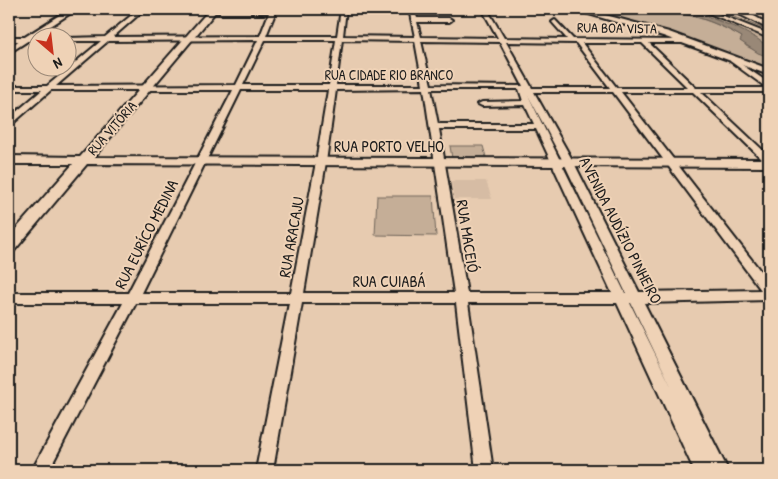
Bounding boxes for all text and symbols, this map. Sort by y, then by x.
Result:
street label: RUA BOA VISTA [577,17,657,38]
north arrow [28,28,78,78]
text: N [50,54,66,74]
street label: RUA CIDADE RIO BRANCO [325,65,453,84]
street label: RUA VITÓRIA [83,96,141,159]
street label: RUA PORTO VELHO [334,135,444,157]
street label: AVENIDA AUDÍZIO PINHEIRO [574,153,668,307]
street label: RUA EURÍCO MEDINA [109,175,183,292]
street label: RUA ARACAJU [273,195,309,279]
street label: RUA MACEIÓ [451,198,485,274]
street label: RUA CUIABÁ [353,270,425,292]

